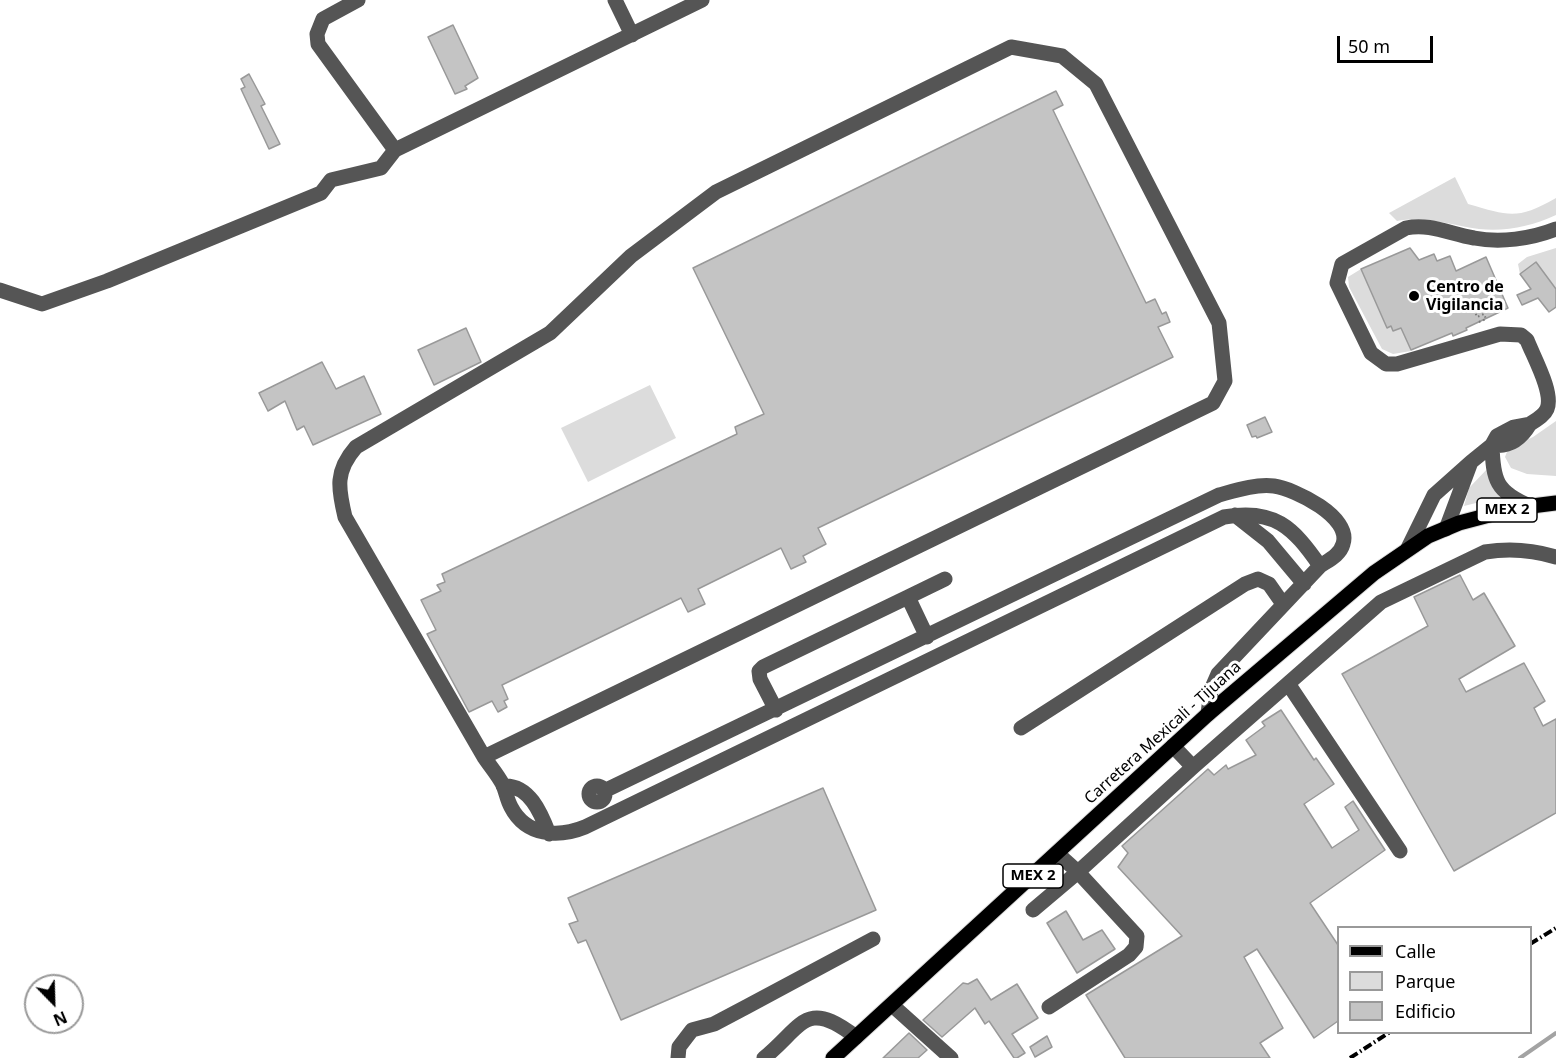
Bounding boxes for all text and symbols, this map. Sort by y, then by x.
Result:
scale bar [1340,24,1436,62]
text: 50 m [1348,34,1390,58]
place label: Centro de Vigilancia [1426,277,1504,315]
marker: Centro de Vigilancia [1407,289,1421,303]
road number: MEX 2 [1477,498,1537,522]
street label: Carretera Mexicali - Tijuana [1081,658,1245,808]
road number: MEX 2 [1003,864,1063,888]
legend [1337,926,1532,1034]
text: Calle [1395,939,1436,963]
text: Parque [1395,969,1455,993]
north arrow [24,974,84,1034]
text: Edificio [1395,999,1456,1023]
text: N [50,1006,71,1031]

